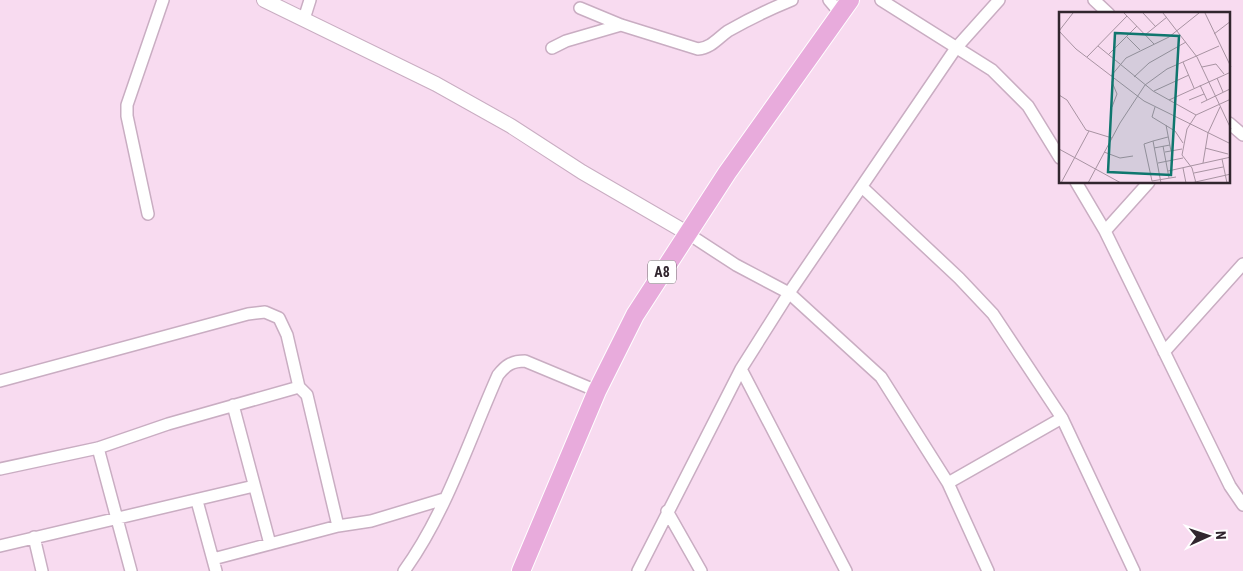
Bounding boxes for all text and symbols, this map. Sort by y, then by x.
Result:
inset map [1059,12,1230,184]
road number: A8 [648,260,676,284]
north arrow [1183,511,1233,561]
text: N [1213,531,1229,540]

